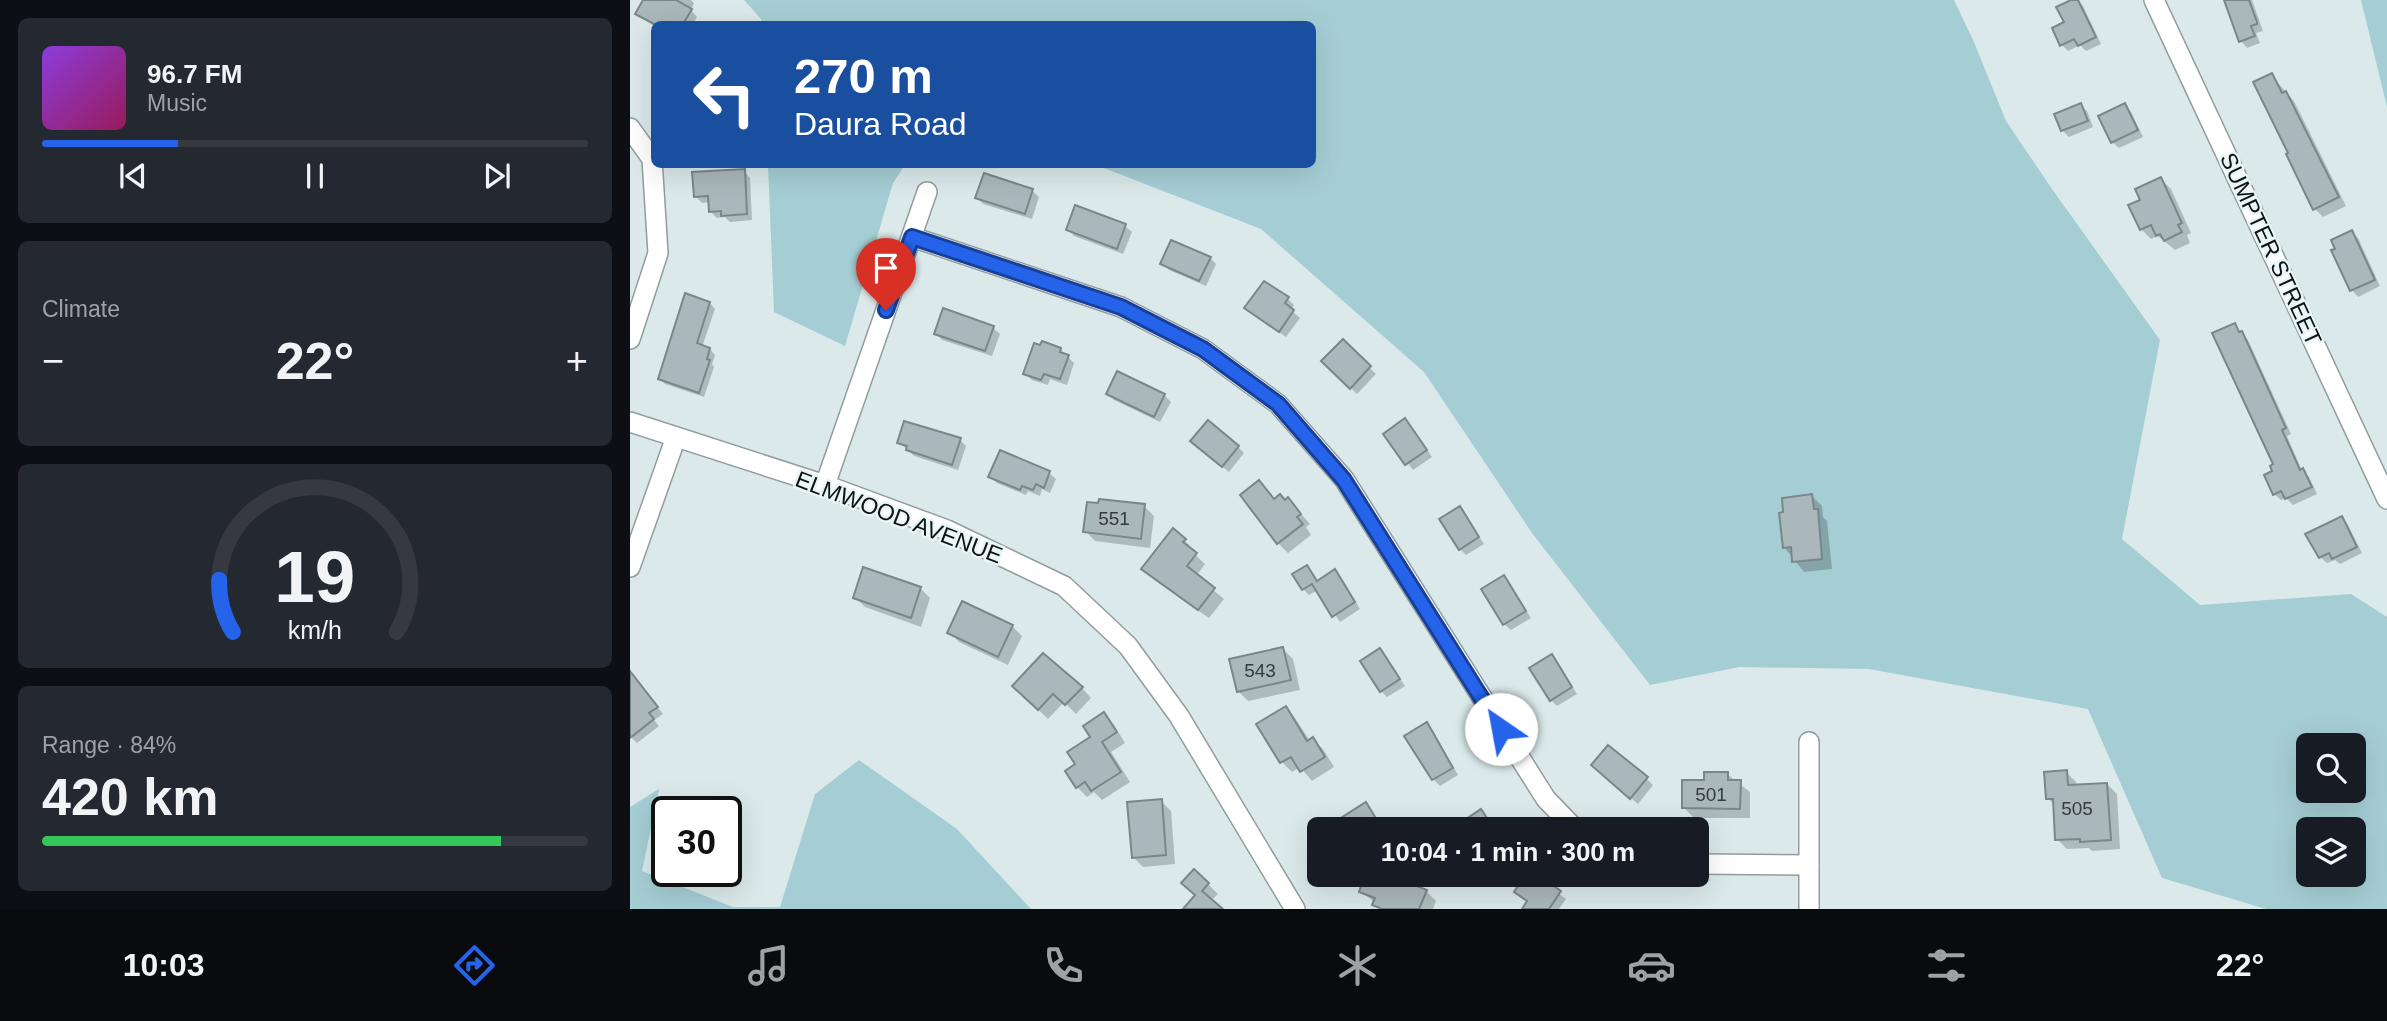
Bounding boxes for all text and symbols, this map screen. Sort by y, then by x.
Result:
icon: left [679,49,770,140]
text: 270 m [794,49,933,103]
text: 96.7 FM [147,59,242,89]
text: Music [147,90,207,116]
text: Daura Road [794,106,967,142]
street label: SUMPTER STREET [2215,149,2327,349]
icon: previous [114,157,152,195]
icon: pause [296,157,334,195]
icon: next [478,157,516,195]
pin [856,238,916,310]
icon: arrive [867,249,905,287]
text: Climate [42,296,120,322]
text: 22° [276,332,354,390]
text: − [42,340,64,382]
text: + [566,340,588,382]
street label: ELMWOOD AVENUE [792,466,1006,568]
house number: 551 [1098,508,1130,529]
text: 19 [275,536,355,617]
text: km/h [288,616,342,644]
house number: 543 [1244,660,1276,681]
position arrow [1464,692,1538,766]
text: Range · 84% [42,732,176,758]
map controls [2296,733,2366,887]
button: search [2296,733,2366,803]
text: 420 km [42,768,218,826]
house number: 501 [1695,784,1727,805]
speed limit sign: 30 [651,796,742,887]
house number: 505 [2061,798,2093,819]
button: layers [2296,817,2366,887]
text: 10:04 · 1 min · 300 m [1381,837,1635,867]
icon: directions [450,941,499,990]
icon: music [744,941,793,990]
icon: phone [1039,941,1088,990]
icon: climate [1333,941,1382,990]
icon: car [1627,941,1676,990]
icon: filters [1922,941,1971,990]
text: 10:03 [123,947,205,983]
text: 22° [2216,947,2264,983]

